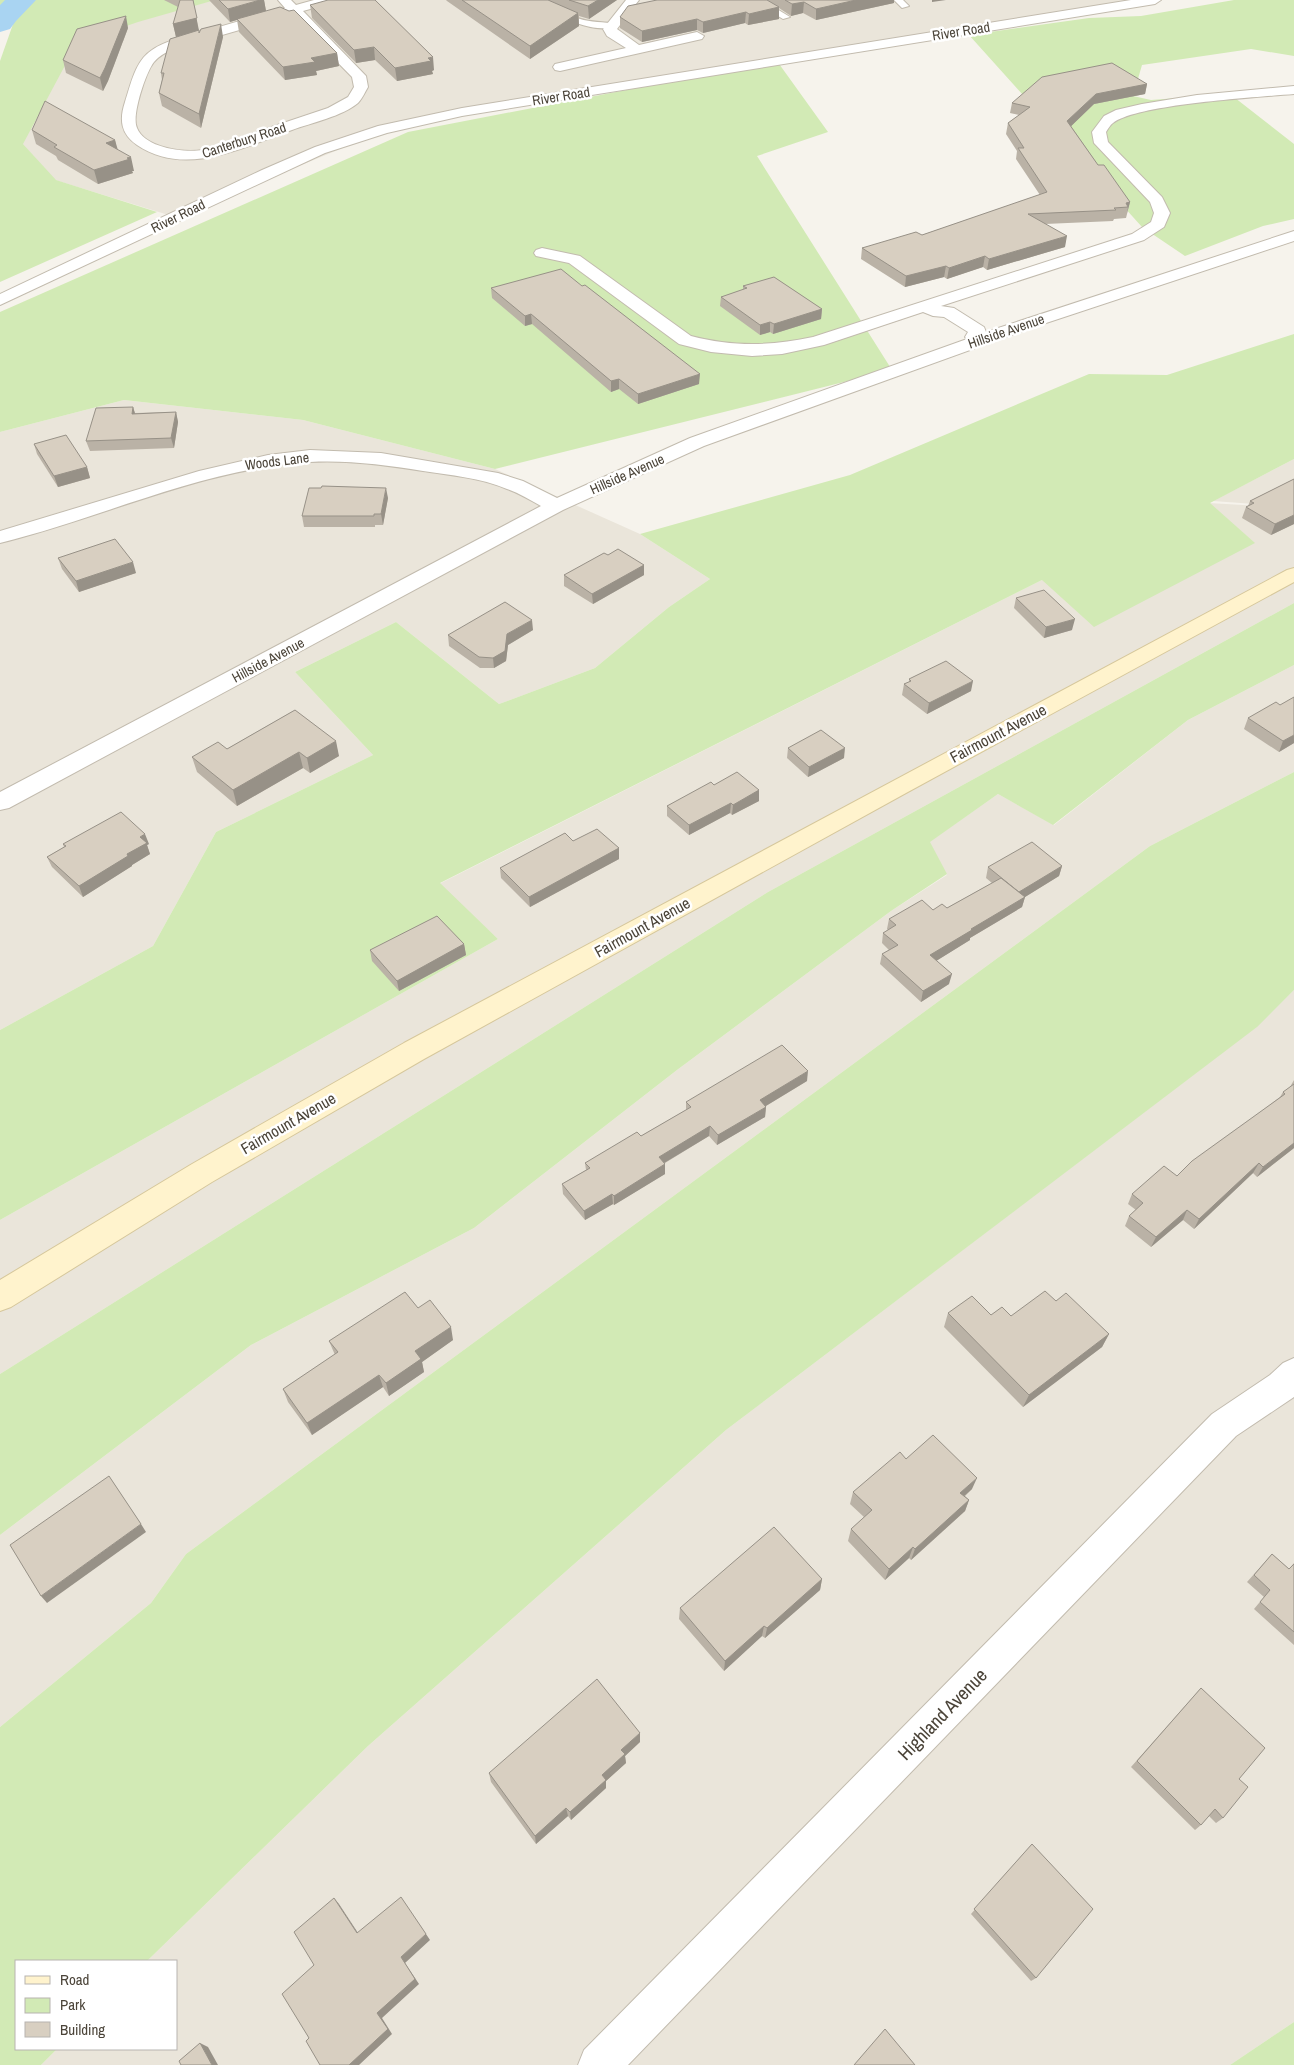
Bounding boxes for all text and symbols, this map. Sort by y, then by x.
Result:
street label: River Road [931,18,991,44]
street label: River Road [531,83,591,109]
street label: Canterbury Road [200,118,288,162]
street label: River Road [148,195,208,237]
street label: Hillside Avenue [965,310,1047,352]
street label: Woods Lane [244,448,310,474]
street label: Hillside Avenue [587,450,667,498]
street label: Hillside Avenue [229,633,307,687]
street label: Fairmount Avenue [946,698,1050,768]
street label: Fairmount Avenue [590,892,694,962]
street label: Fairmount Avenue [236,1087,340,1159]
street label: Highland Avenue [892,1662,992,1766]
legend [15,1960,178,2050]
text: Road [60,1969,89,1990]
text: Park [60,1994,86,2015]
text: Building [60,2019,105,2040]

